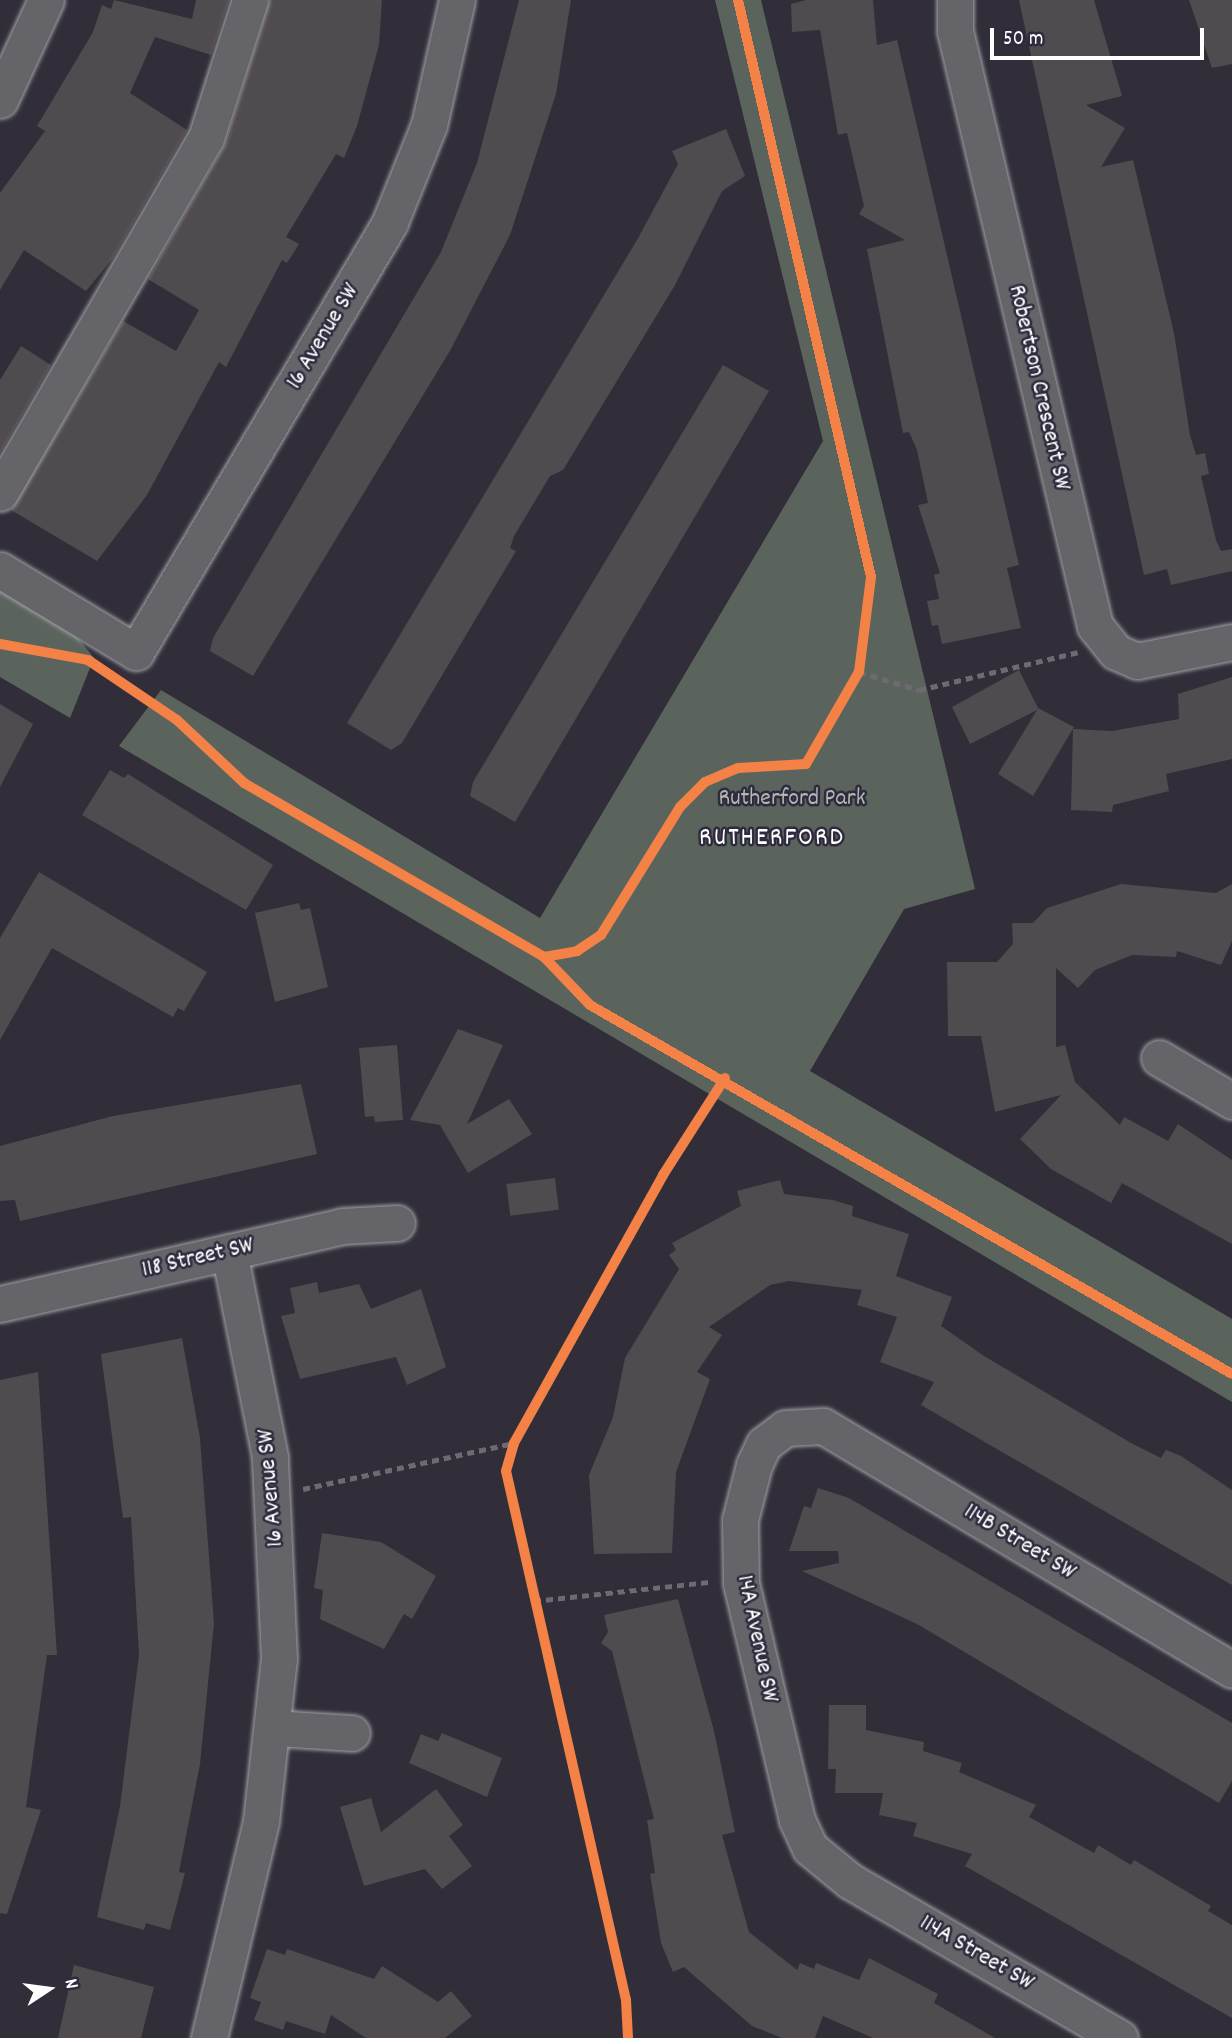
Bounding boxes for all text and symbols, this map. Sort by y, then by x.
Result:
scale bar [994,14,1208,58]
text: 50 m [1003,25,1043,55]
street label: 16 Avenue SW [281,279,367,395]
street label: Robertson Crescent SW [1000,283,1076,493]
park label: Rutherford Park [718,786,866,814]
district label: RUTHERFORD [700,823,844,855]
street label: 118 Street SW [139,1232,257,1286]
street label: 16 Avenue SW [253,1428,291,1548]
street label: 114B Street SW [958,1498,1080,1588]
street label: 14A Avenue SW [728,1573,784,1705]
street label: 114A Street SW [914,1910,1038,1998]
north arrow [14,1954,84,2024]
text: N [56,1977,84,1992]

